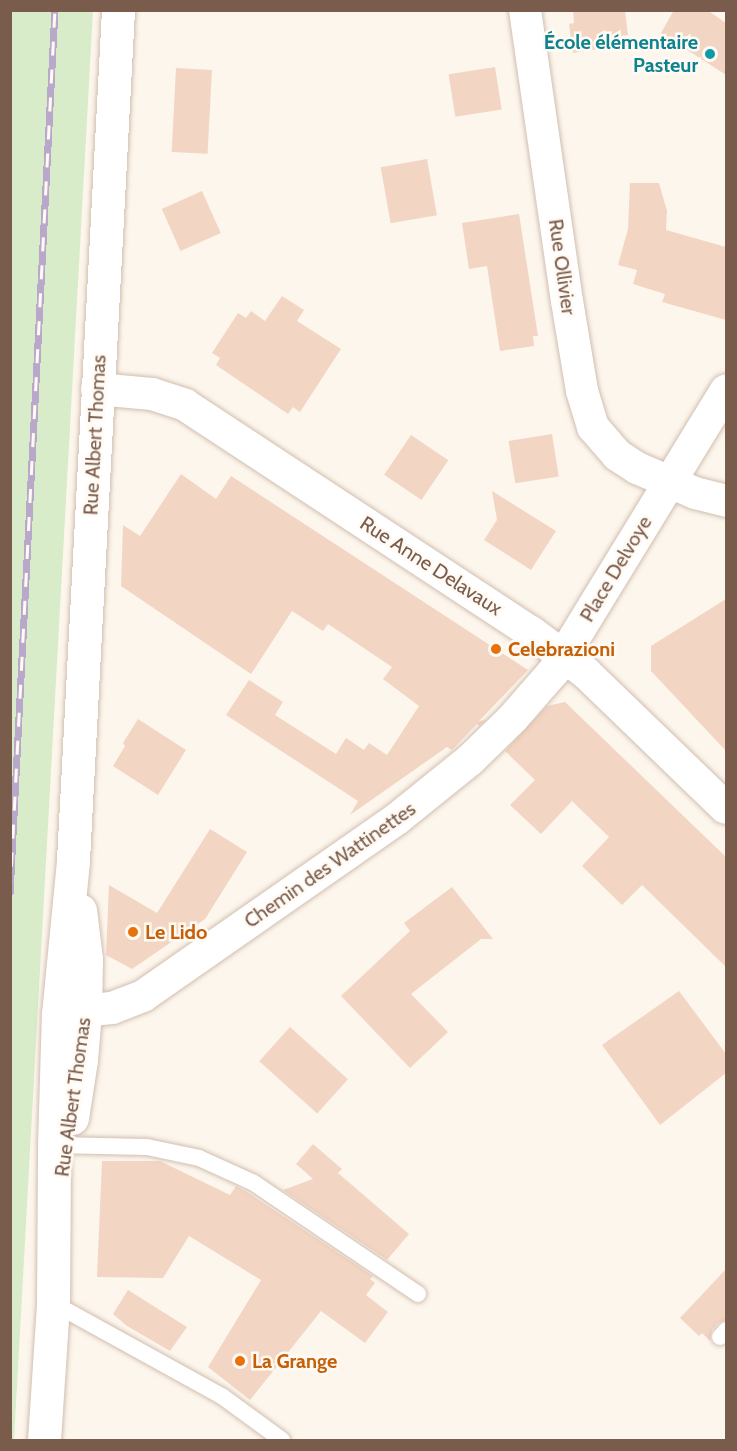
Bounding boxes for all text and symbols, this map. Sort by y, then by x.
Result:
place label: École élémentaire Pasteur [544,30,698,77]
marker: École élémentaire Pasteur [703,47,717,61]
street label: Rue Ollivier [543,217,581,317]
street label: Rue Albert Thomas [79,354,111,516]
street label: Rue Anne Delavaux [356,511,506,621]
street label: Place Delvoye [575,512,657,626]
place label: Celebrazioni [508,637,615,661]
marker: Celebrazioni [489,642,503,656]
street label: Chemin des Wattinettes [240,797,420,933]
place label: Le Lido [145,920,207,944]
marker: Le Lido [126,925,140,939]
street label: Rue Albert Thomas [50,1016,96,1178]
place label: La Grange [252,1349,337,1373]
marker: La Grange [233,1354,247,1368]

